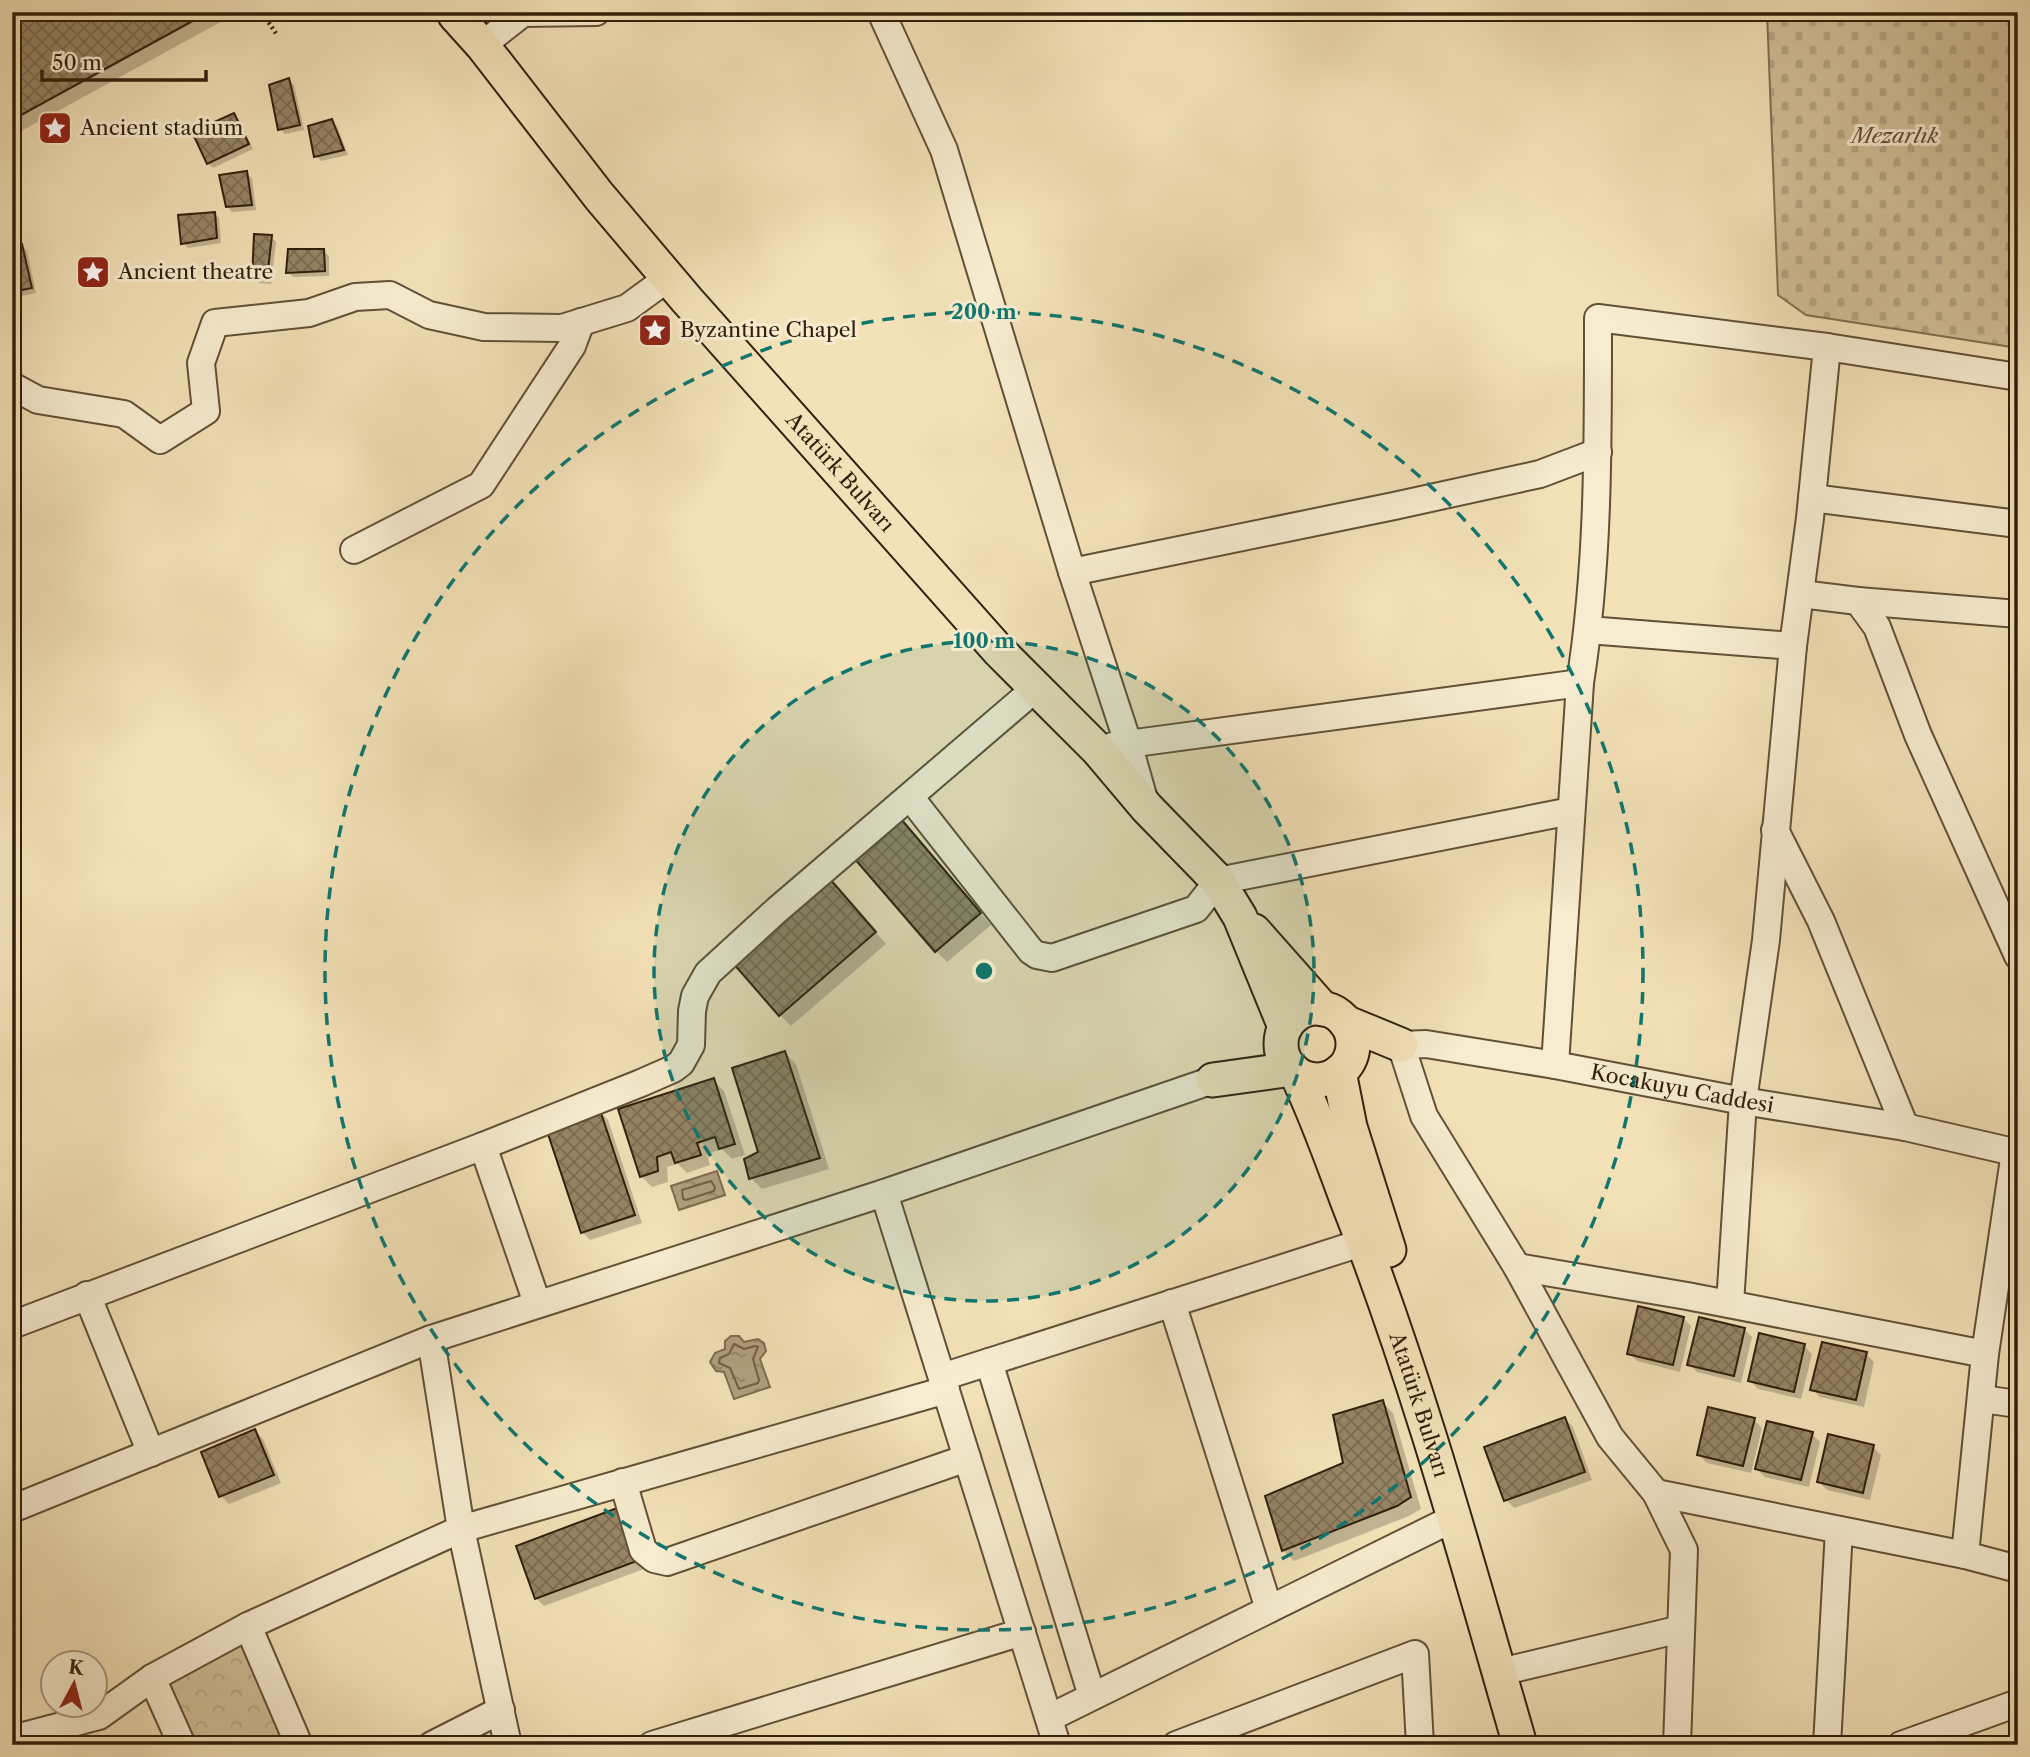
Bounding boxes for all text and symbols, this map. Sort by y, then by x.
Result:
scale bar [42,38,206,82]
text: 50 m [52,50,102,75]
place icon: Ancient stadium [36,109,74,147]
place label: Ancient stadium [79,115,244,140]
park label: Mezarlık [1849,123,1938,148]
place icon: Ancient theatre [74,253,112,291]
place label: Ancient theatre [117,259,273,284]
text: 200 m [951,299,1017,324]
place icon: Byzantine Chapel [636,311,674,349]
place label: Byzantine Chapel [680,317,857,342]
street label: Atatürk Bulvarı [780,406,900,537]
text: 100 m [953,628,1015,653]
centre of rings [972,959,996,983]
street label: Kocakuyu Caddesi [1589,1059,1776,1118]
street label: Atatürk Bulvarı [1384,1328,1454,1480]
north arrow [38,1648,108,1718]
text: K [67,1655,86,1680]

